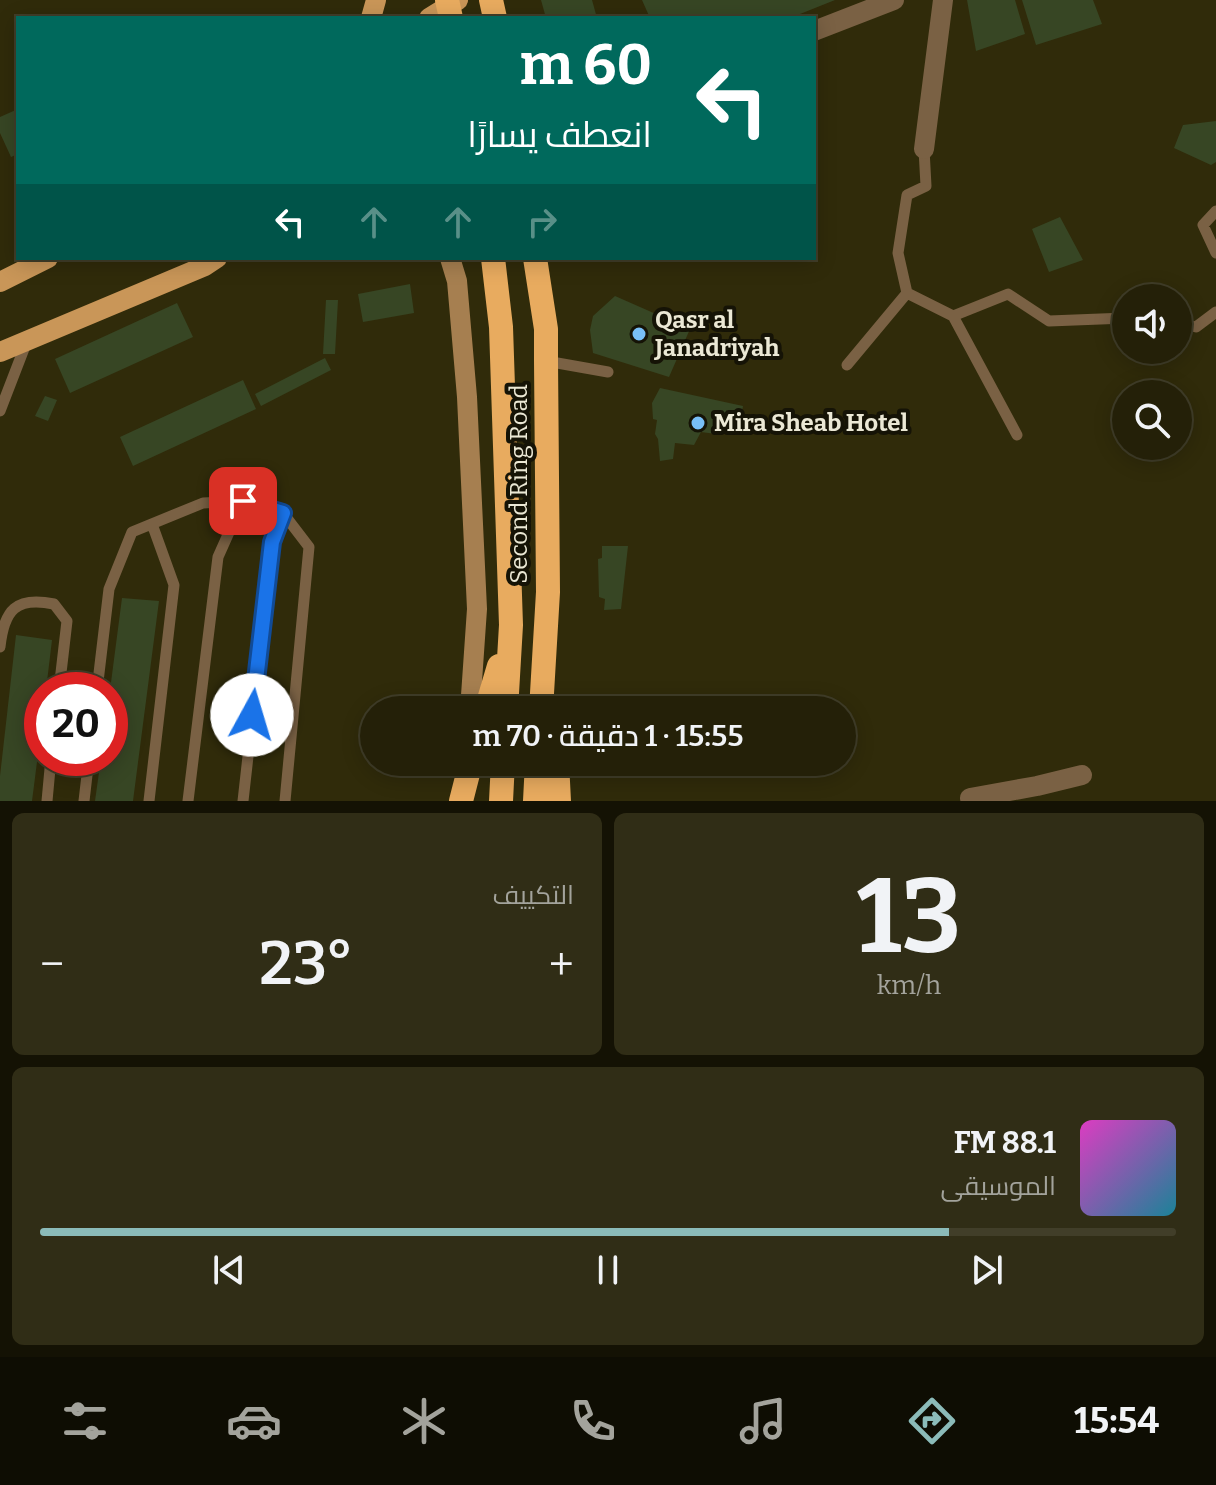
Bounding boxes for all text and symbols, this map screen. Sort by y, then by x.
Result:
text: 60 m [520,32,652,99]
icon: left [680,48,784,152]
text: انعطف يسارًا [467,113,652,157]
icon: left [268,200,312,244]
icon: ahead [352,200,396,244]
icon: ahead [436,200,480,244]
icon: right [520,200,564,244]
map controls [1112,284,1192,460]
button: sound [1112,284,1192,364]
place label: Qasr al Janadriyah [653,306,780,362]
marker: Qasr al Janadriyah [630,325,648,343]
button: search [1112,380,1192,460]
street label: Second Ring Road [505,384,533,584]
place label: Mira Sheab Hotel [714,409,908,437]
marker: Mira Sheab Hotel [689,414,707,432]
pin [209,467,277,535]
icon: arrive [221,479,265,523]
speed limit sign: 20 [24,672,128,776]
position arrow [210,673,294,757]
text: 15:55 · 1 دقيقة · 70 m [472,718,744,754]
text: 13 [857,855,961,980]
text: التكييف [492,880,574,911]
text: 23° [259,928,354,1000]
text: − [40,938,64,991]
text: + [549,938,574,991]
text: km/h [877,970,941,1001]
text: 88.1 FM [954,1125,1056,1161]
text: الموسيقى [941,1171,1056,1202]
icon: previous [207,1248,251,1292]
icon: pause [586,1248,630,1292]
icon: next [965,1248,1009,1292]
icon: filters [57,1393,113,1449]
icon: car [226,1393,282,1449]
icon: climate [396,1393,452,1449]
icon: phone [565,1393,621,1449]
icon: music [735,1393,791,1449]
icon: directions [904,1393,960,1449]
text: 15:54 [1074,1399,1159,1443]

